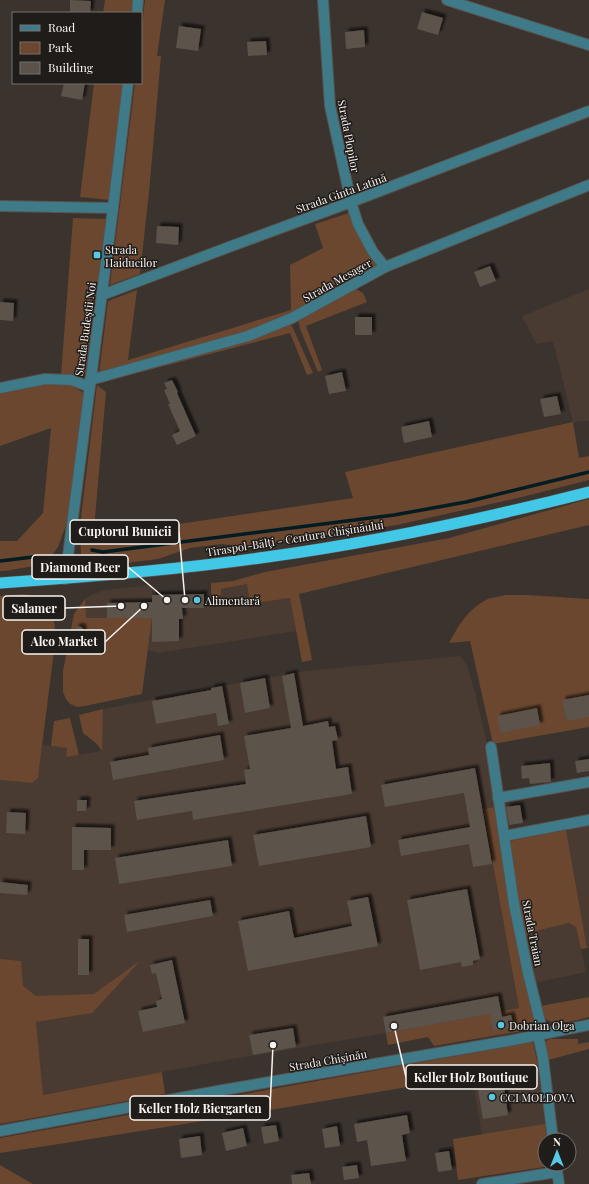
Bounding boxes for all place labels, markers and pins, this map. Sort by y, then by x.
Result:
place label: Strada Haiducilor [105,242,157,270]
marker: Strada Haiducilor [92,250,102,260]
callout: Cuptorul Bunicii [70,520,179,544]
callout: Diamond Beer [32,555,128,579]
place label: Alimentară [204,593,260,608]
marker: Alimentară [192,595,202,605]
callout: Salamer [3,596,65,620]
callout: Alco Market [22,630,105,654]
place label: Dobrian Olga [509,1018,575,1033]
marker: Dobrian Olga [496,1020,506,1030]
callout: Keller Holz Boutique [406,1065,537,1089]
place label: CCI MOLDOVA [500,1090,575,1105]
marker: CCI MOLDOVA [487,1092,497,1102]
callout: Keller Holz Biergarten [130,1096,270,1120]

